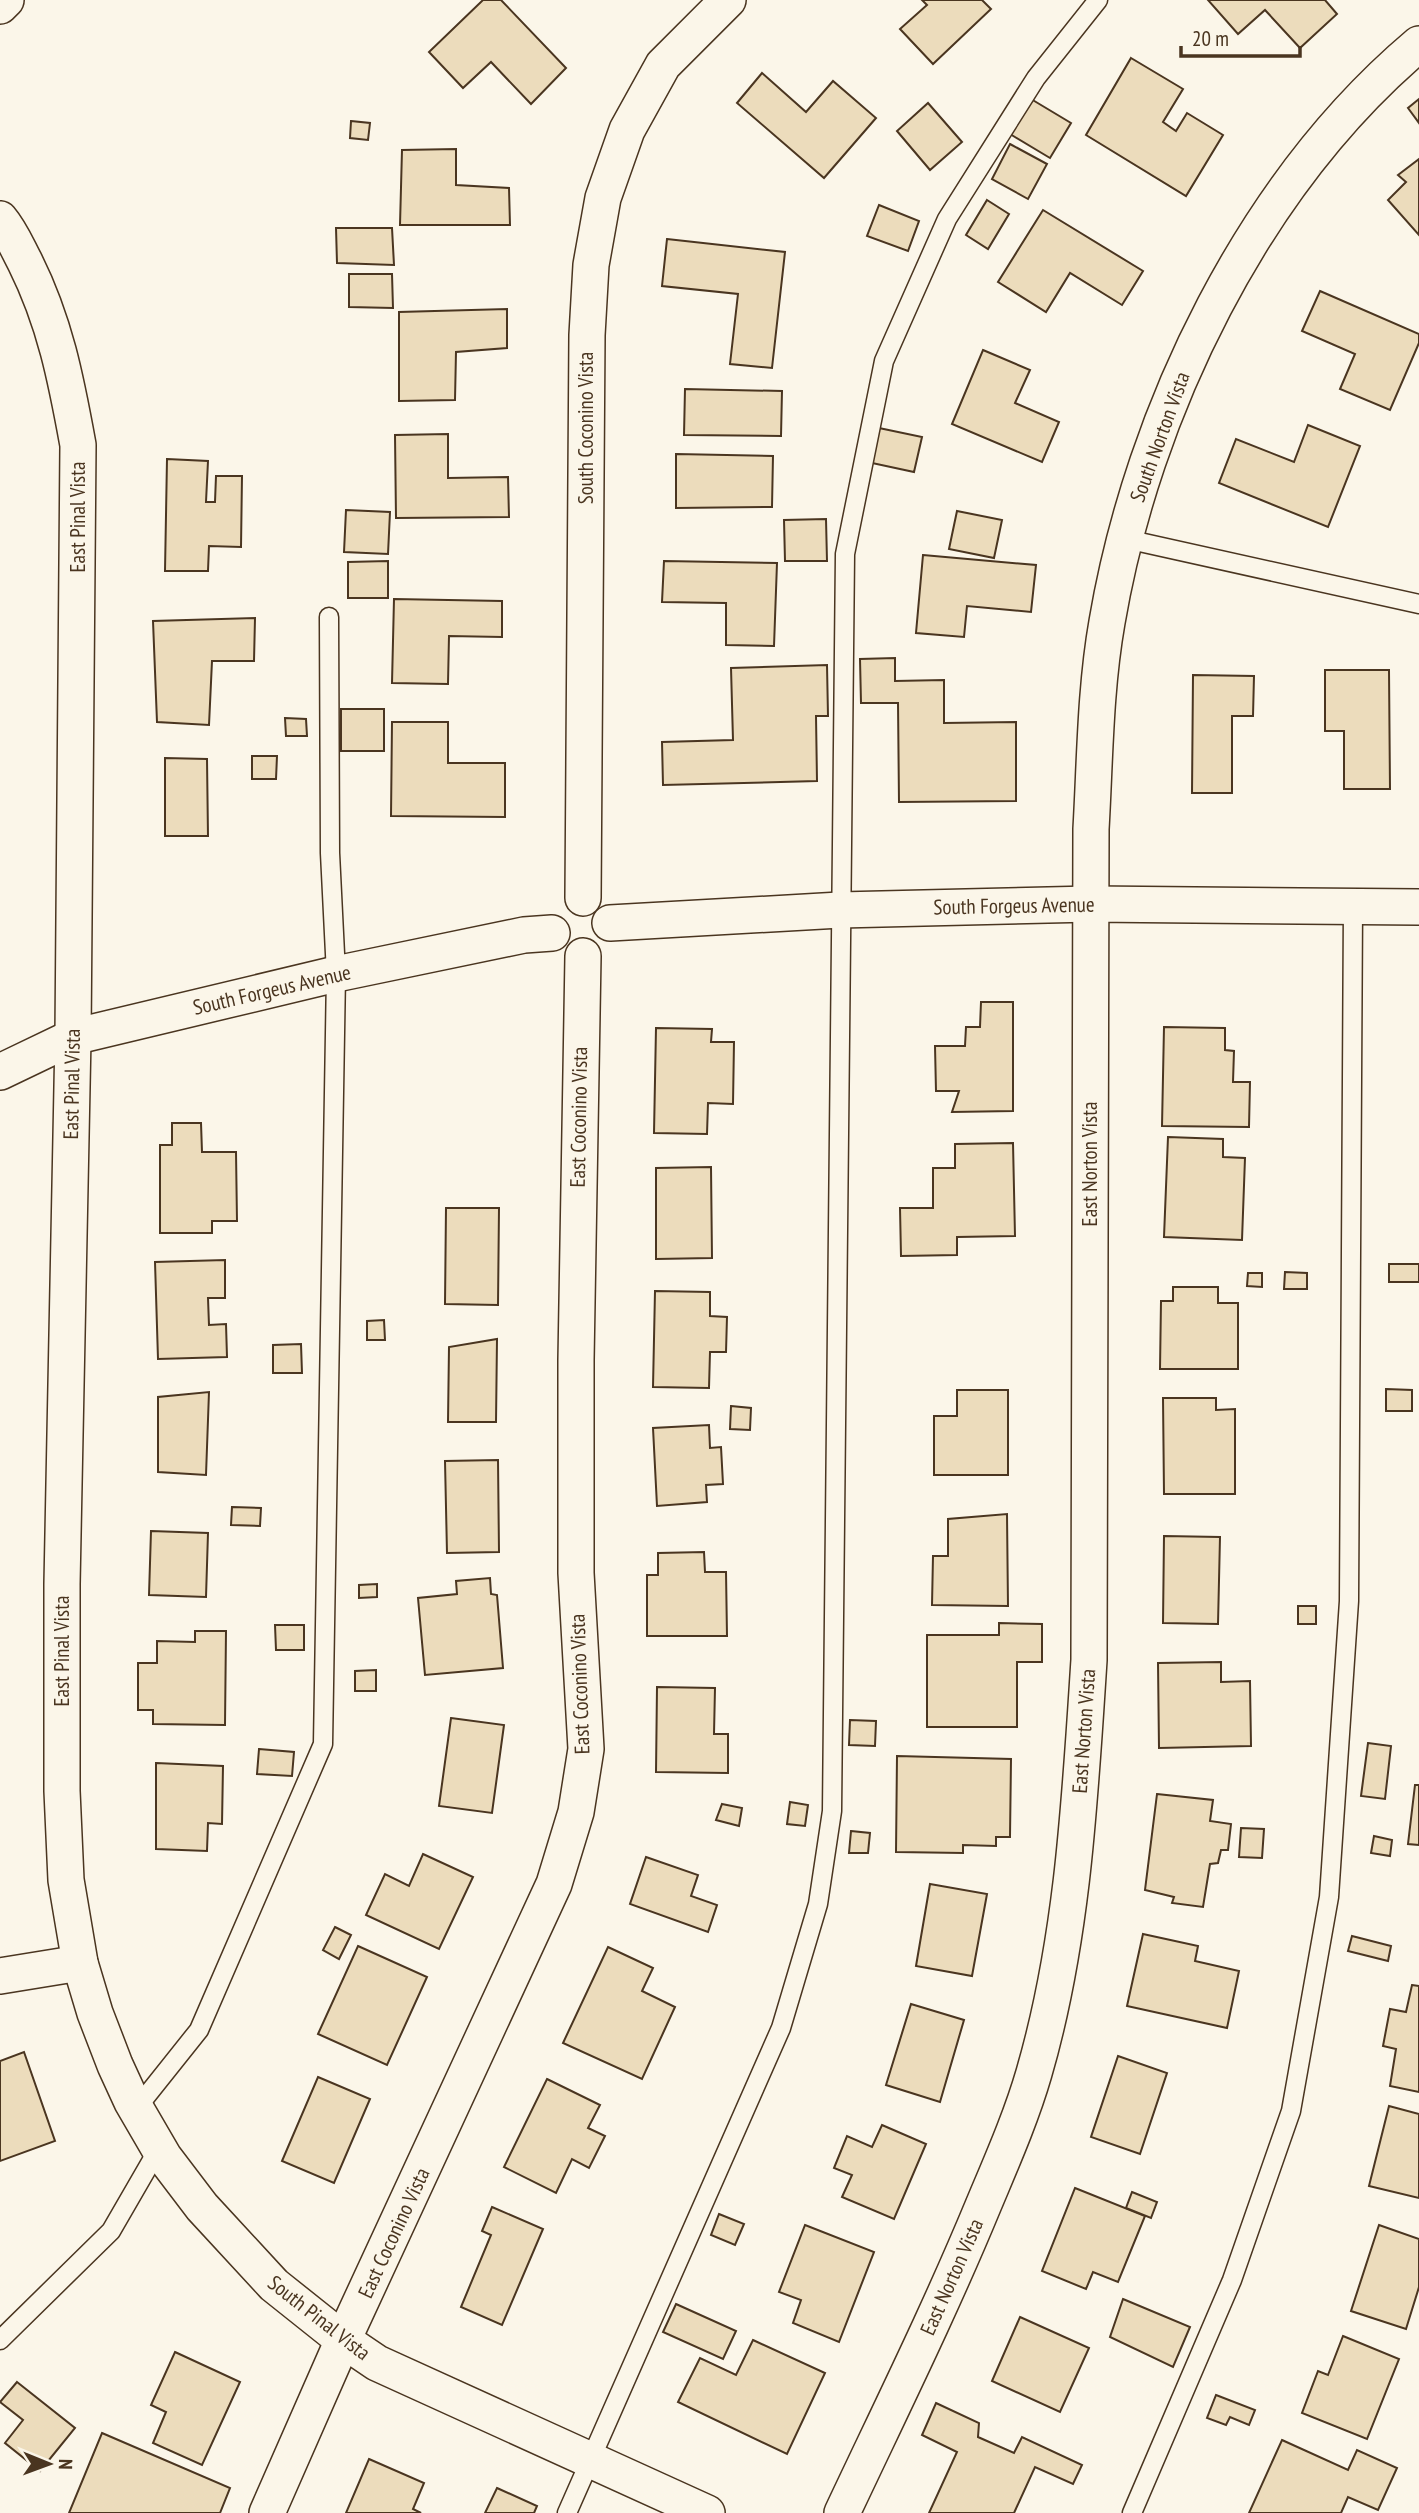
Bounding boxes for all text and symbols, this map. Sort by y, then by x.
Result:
scale bar [1181,14,1300,58]
text: 20 m [1192,25,1229,52]
street label: South Coconino Vista [572,352,599,504]
street label: South Norton Vista [1123,368,1196,506]
street label: East Pinal Vista [64,462,91,572]
street label: South Forgeus Avenue [933,891,1095,920]
street label: South Forgeus Avenue [190,958,353,1021]
street label: East Pinal Vista [57,1028,86,1140]
street label: East Coconino Vista [564,1046,593,1188]
street label: East Norton Vista [1076,1102,1103,1226]
street label: East Pinal Vista [48,1596,75,1706]
street label: East Coconino Vista [564,1613,595,1755]
street label: East Norton Vista [1066,1668,1101,1794]
street label: East Coconino Vista [352,2163,435,2302]
street label: East Norton Vista [914,2214,989,2339]
street label: South Pinal Vista [263,2269,376,2366]
north arrow [14,2429,84,2499]
text: N [54,2459,78,2470]

